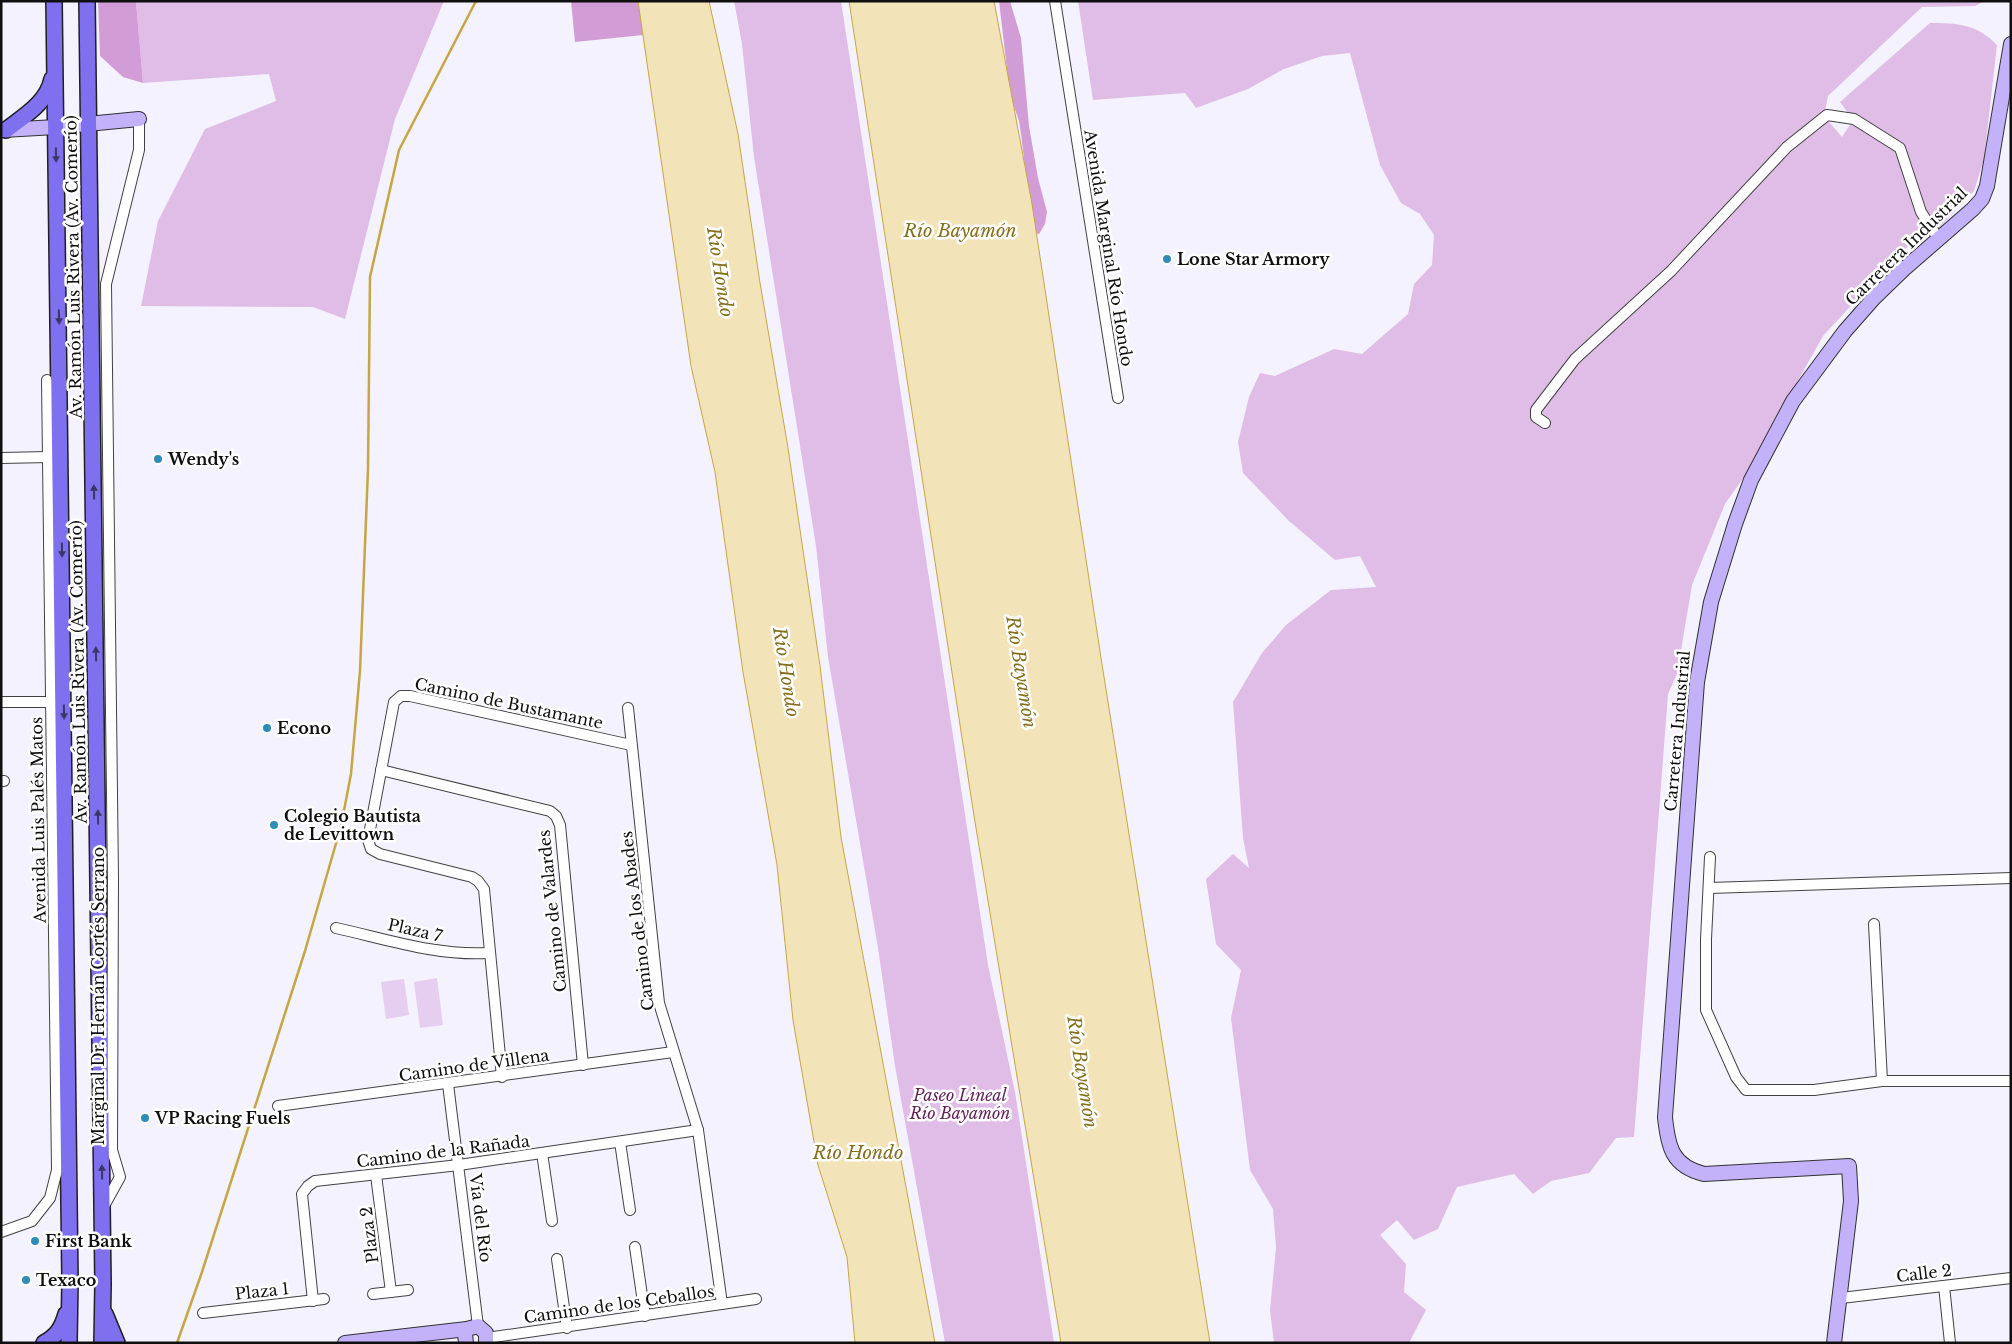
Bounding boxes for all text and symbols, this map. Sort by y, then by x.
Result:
street label: Av. Ramón Luis Rivera (Av. Comerío) [60,115,86,420]
street label: Avenida Marginal Río Hondo [1080,127,1138,368]
one-way arrow [53,147,61,163]
street label: Carretera Industrial [1841,183,1971,309]
water label: Río Bayamón [902,220,1017,242]
water label: Río Hondo [702,225,738,318]
place label: Lone Star Armory [1177,249,1330,269]
marker: Lone Star Armory [1161,253,1173,265]
one-way arrow [55,310,63,326]
place label: Wendy's [167,449,239,469]
marker: Wendy's [152,453,164,465]
one-way arrow [89,483,97,499]
street label: Av. Ramón Luis Rivera (Av. Comerío) [65,520,91,825]
one-way arrow [58,542,66,558]
water label: Río Bayamón [1001,613,1041,730]
water label: Río Hondo [768,625,804,718]
one-way arrow [91,646,99,662]
street label: Carretera Industrial [1660,650,1694,812]
street label: Camino de Bustamante [413,673,605,733]
one-way arrow [60,705,68,721]
street label: Avenida Luis Palés Matos [26,717,50,924]
place label: Econo [277,718,331,738]
marker: Econo [261,722,273,734]
place label: Colegio Bautista de Levittown [284,806,421,844]
one-way arrow [93,808,101,824]
marker: Colegio Bautista de Levittown [268,819,280,831]
street label: Camino de Valardes [534,829,570,993]
street label: Camino de los Abades [616,830,658,1012]
street label: Marginal Dr. Hernán Cortés Serrano [88,847,108,1145]
street label: Plaza 7 [386,914,445,946]
water label: Río Bayamón [1062,1013,1102,1130]
street label: Camino de Villena [398,1045,551,1085]
park label: Paseo Lineal Río Bayamón [909,1085,1010,1123]
place label: VP Racing Fuels [154,1108,291,1128]
marker: VP Racing Fuels [139,1112,151,1124]
street label: Camino de la Rañada [355,1130,531,1172]
water label: Río Hondo [812,1142,903,1164]
one-way arrow [98,1163,106,1179]
street label: Vía del Río [466,1172,496,1263]
street label: Plaza 2 [356,1205,382,1265]
place label: First Bank [45,1231,132,1251]
marker: First Bank [29,1235,41,1247]
street label: Calle 2 [1895,1260,1953,1286]
place label: Texaco [36,1270,96,1290]
marker: Texaco [20,1274,32,1286]
street label: Plaza 1 [234,1278,290,1304]
street label: Camino de los Ceballos [523,1281,715,1327]

